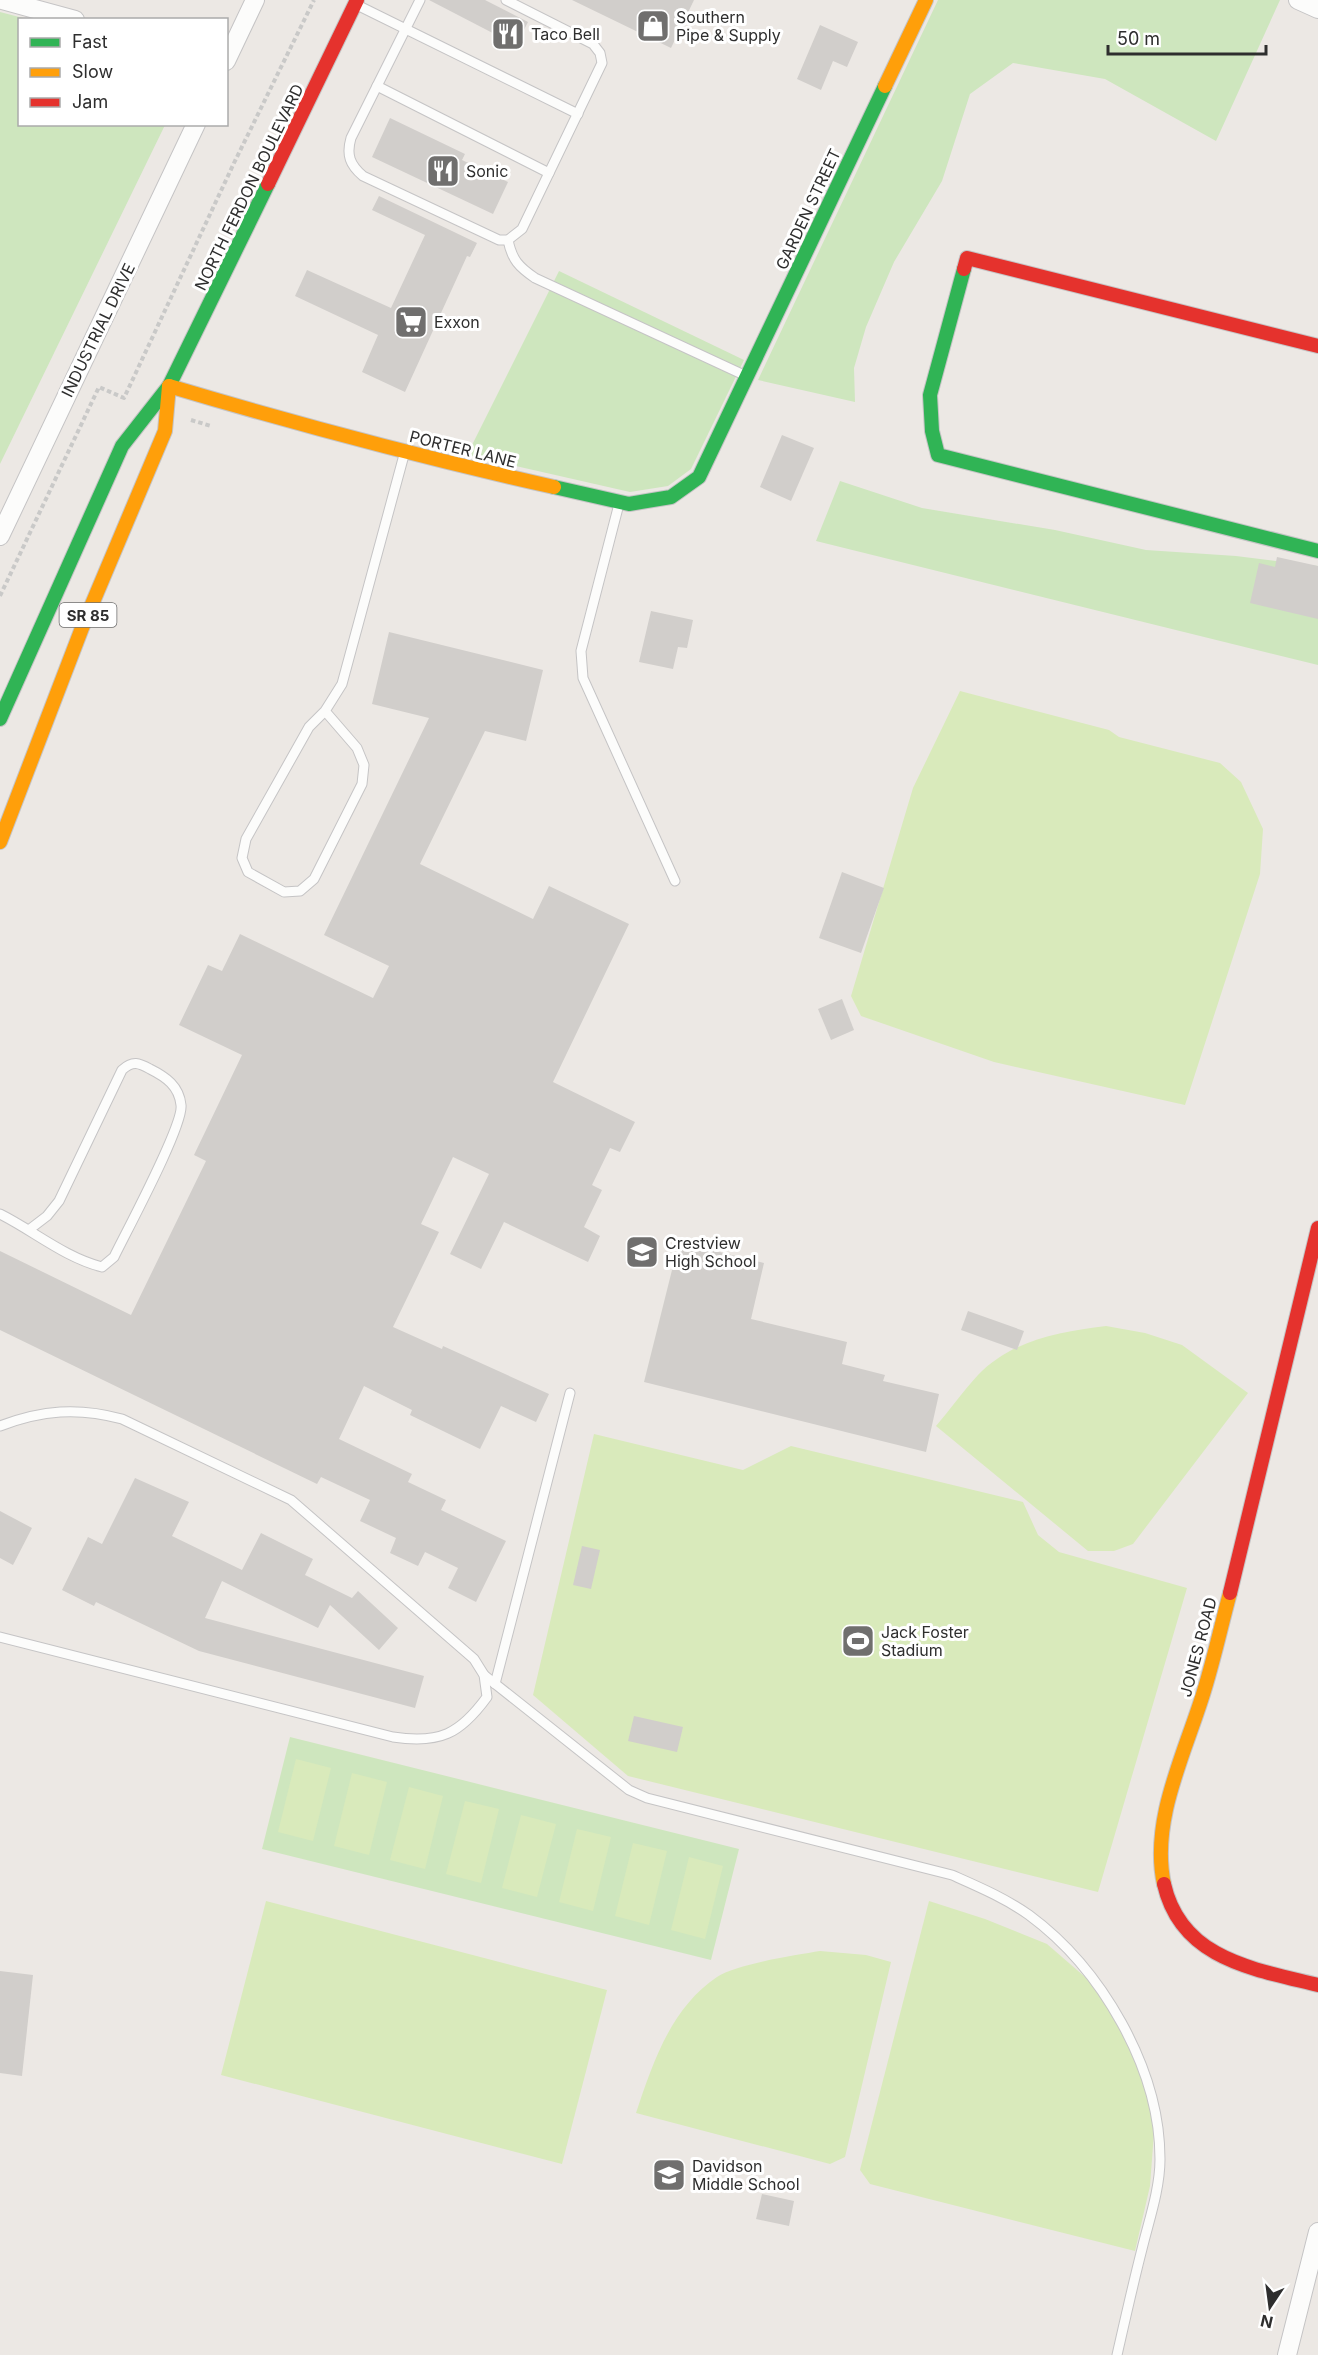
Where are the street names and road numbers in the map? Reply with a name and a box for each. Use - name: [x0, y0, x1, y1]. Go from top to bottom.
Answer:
- street label: NORTH FERDON BOULEVARD: [190, 81, 308, 293]
- street label: GARDEN STREET: [771, 145, 845, 273]
- street label: INDUSTRIAL DRIVE: [57, 260, 139, 400]
- street label: PORTER LANE: [408, 426, 518, 472]
- road number: SR 85: [60, 603, 116, 627]
- street label: JONES ROAD: [1175, 1595, 1221, 1699]

